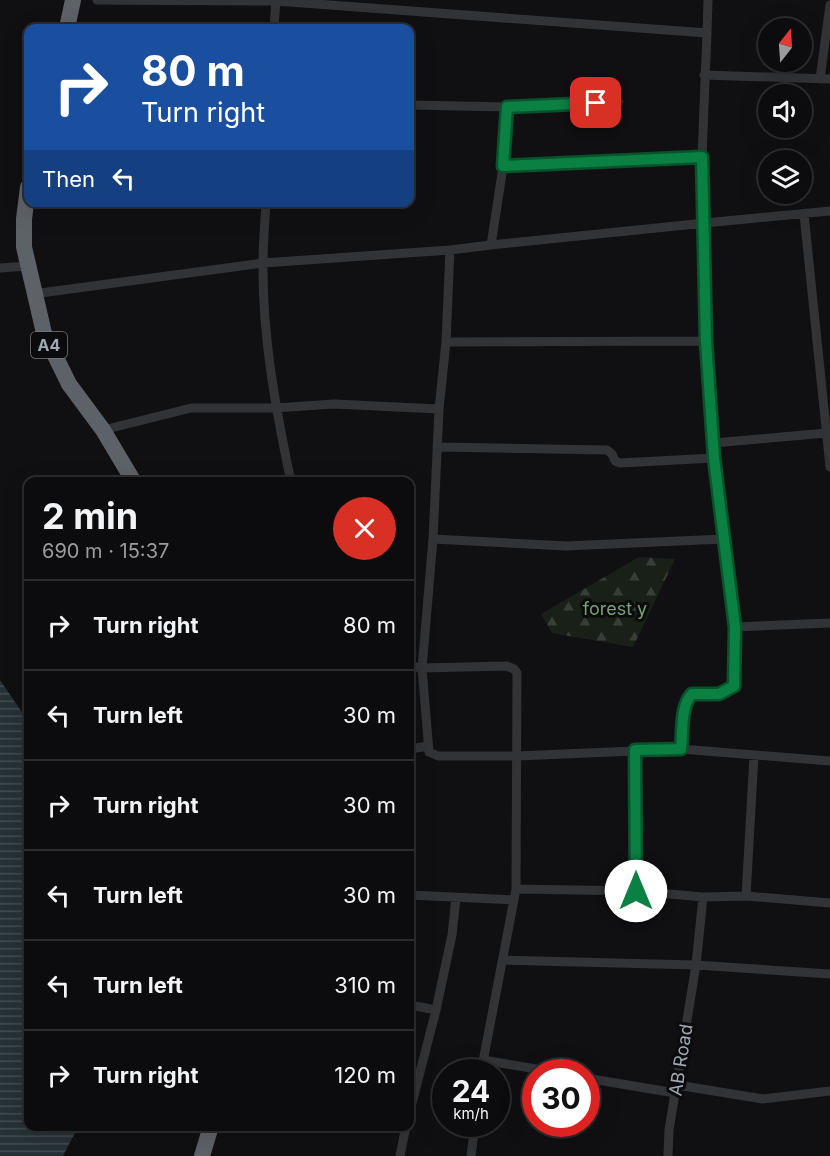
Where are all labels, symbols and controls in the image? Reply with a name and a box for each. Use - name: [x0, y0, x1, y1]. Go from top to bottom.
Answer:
- north arrow: [758, 18, 812, 72]
- map controls: [758, 18, 812, 204]
- text: 80 m: [141, 45, 245, 96]
- icon: right: [42, 48, 120, 126]
- pin: [570, 77, 621, 128]
- button: sound: [758, 84, 812, 138]
- icon: arrive: [579, 86, 612, 119]
- text: Turn right: [141, 96, 265, 129]
- button: layers: [758, 150, 812, 204]
- icon: left: [107, 162, 140, 195]
- text: Then: [42, 166, 95, 192]
- road number: A4: [31, 332, 67, 358]
- text: 2 min: [42, 494, 138, 538]
- button: close: [333, 497, 396, 560]
- text: 690 m · 15:37: [42, 539, 169, 563]
- park label: forest y: [583, 598, 647, 619]
- icon: right: [42, 609, 75, 642]
- text: Turn right: [93, 612, 199, 638]
- text: 80 m: [343, 612, 396, 638]
- icon: left: [42, 699, 75, 732]
- text: Turn left: [93, 702, 183, 728]
- text: 30 m: [343, 702, 396, 728]
- icon: right: [42, 789, 75, 822]
- text: Turn right: [93, 792, 199, 818]
- text: 30 m: [343, 792, 396, 818]
- position arrow: [604, 859, 668, 923]
- icon: left: [42, 879, 75, 912]
- text: Turn left: [93, 882, 183, 908]
- text: 30 m: [343, 882, 396, 908]
- icon: left: [42, 969, 75, 1002]
- text: Turn left: [93, 972, 183, 998]
- text: 310 m: [334, 972, 396, 998]
- street label: AB Road: [664, 1022, 697, 1097]
- icon: right: [42, 1059, 75, 1092]
- speed limit sign: 30: [522, 1059, 600, 1137]
- text: Turn right: [93, 1062, 199, 1088]
- text: 120 m: [334, 1062, 396, 1088]
- text: 24: [452, 1073, 490, 1109]
- text: km/h: [453, 1104, 489, 1123]

